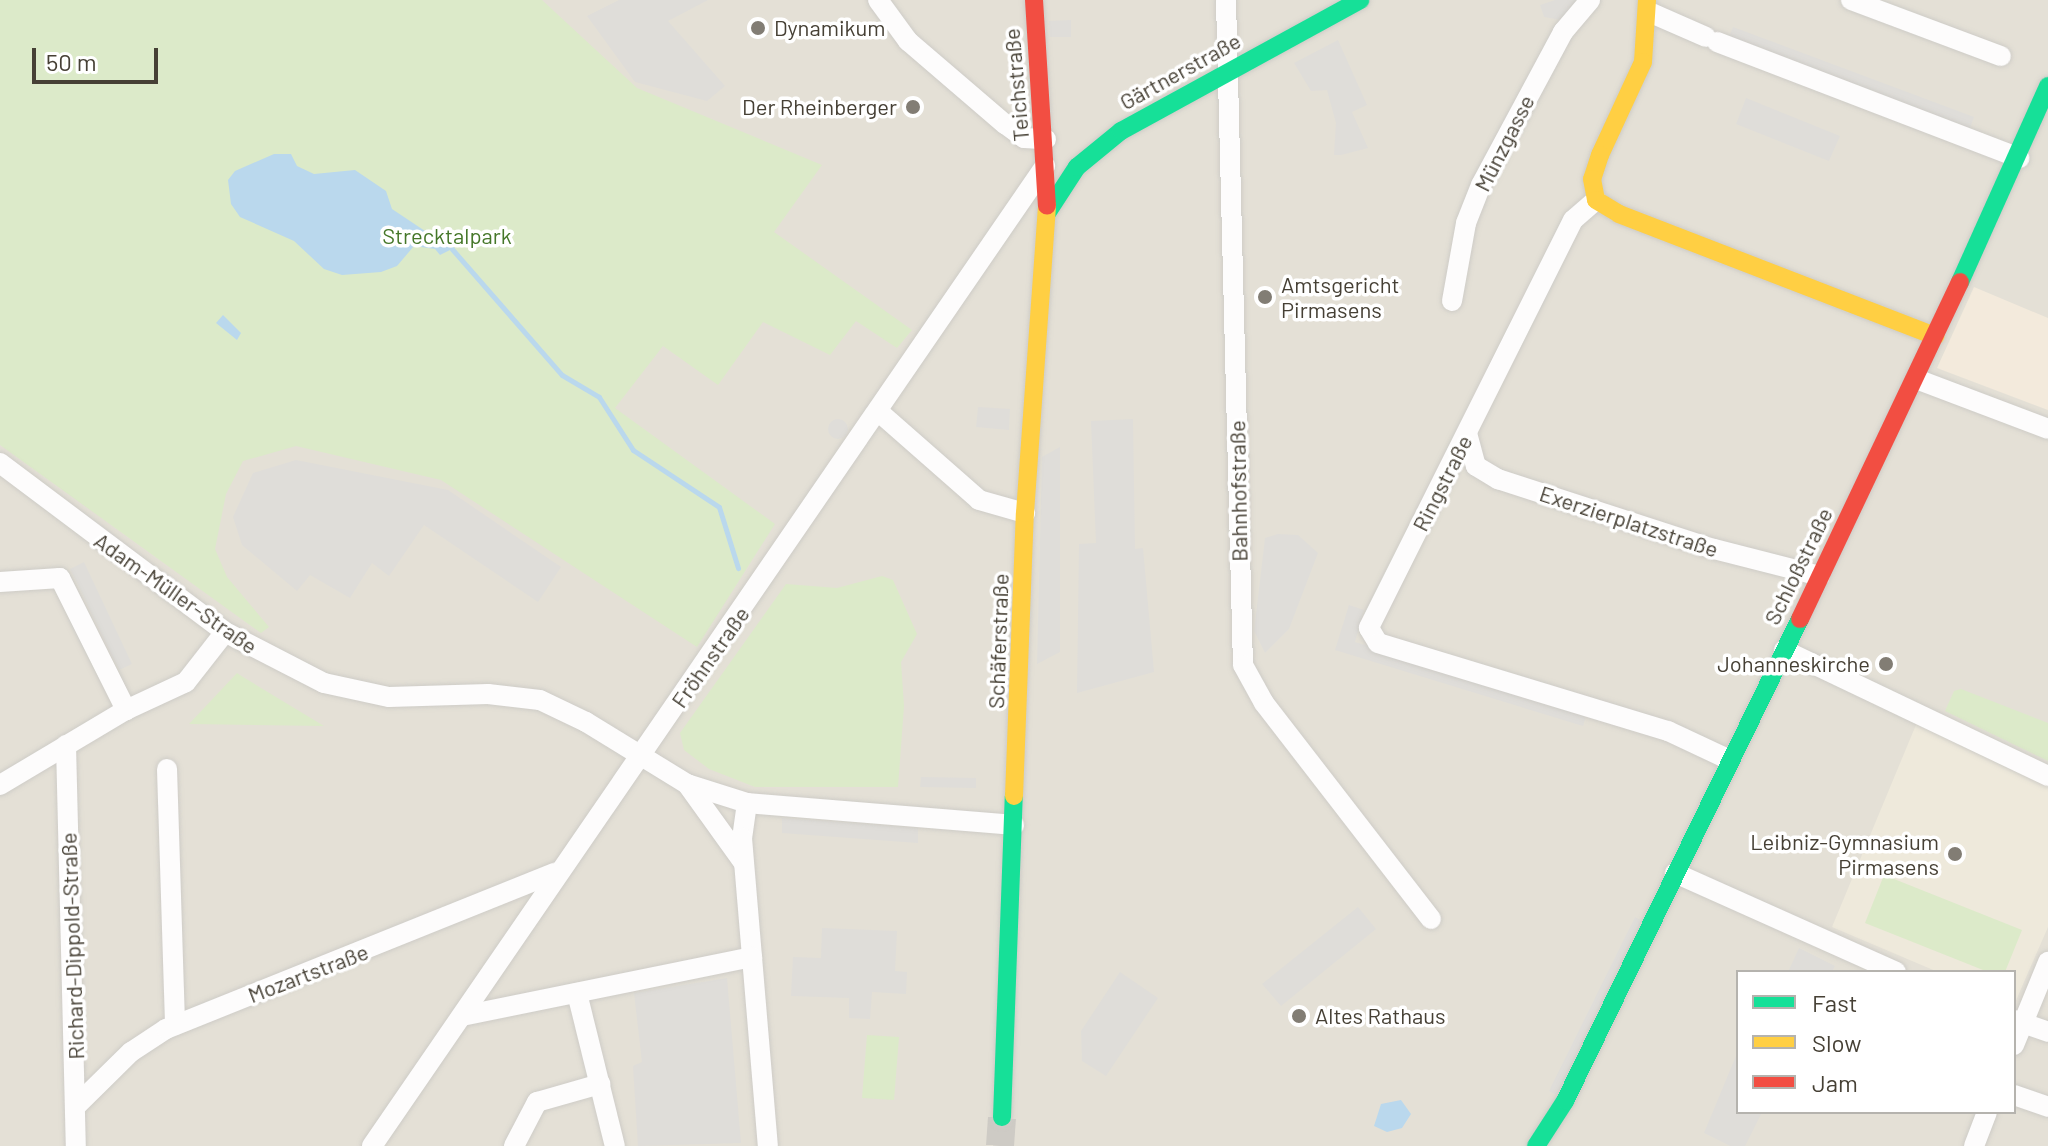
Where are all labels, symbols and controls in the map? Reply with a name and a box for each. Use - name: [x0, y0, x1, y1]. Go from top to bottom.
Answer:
- place label: Dynamikum: [774, 15, 885, 41]
- marker: Dynamikum: [749, 19, 767, 37]
- street label: Teichstraße: [998, 27, 1034, 143]
- street label: Gärtnerstraße: [1115, 27, 1245, 115]
- scale bar: [36, 32, 162, 82]
- text: 50 m: [46, 47, 97, 76]
- street label: Münzgasse: [1468, 90, 1540, 196]
- place label: Der Rheinberger: [742, 94, 897, 120]
- marker: Der Rheinberger: [904, 98, 922, 116]
- park label: Strecktalpark: [382, 223, 512, 249]
- place label: Amtsgericht Pirmasens: [1281, 271, 1400, 322]
- marker: Amtsgericht Pirmasens: [1256, 288, 1274, 306]
- street label: Bahnhofstraße: [1224, 420, 1252, 562]
- street label: Ringstraße: [1407, 431, 1477, 535]
- street label: Exerzierplatzstraße: [1536, 480, 1722, 562]
- street label: Schloßstraße: [1758, 503, 1838, 629]
- street label: Adam-Müller-Straße: [89, 527, 263, 659]
- street label: Schäferstraße: [982, 573, 1014, 709]
- street label: Fröhnstraße: [666, 601, 754, 713]
- place label: Johanneskirche: [1717, 651, 1870, 677]
- marker: Johanneskirche: [1877, 655, 1895, 673]
- place label: Leibniz-Gymnasium Pirmasens: [1750, 828, 1939, 880]
- street label: Richard-Dippold-Straße: [55, 832, 89, 1060]
- marker: Leibniz-Gymnasium Pirmasens: [1946, 845, 1964, 863]
- street label: Mozartstraße: [244, 938, 372, 1008]
- legend: [1736, 970, 2016, 1114]
- text: Fast: [1812, 988, 1857, 1017]
- place label: Altes Rathaus: [1315, 1003, 1446, 1029]
- marker: Altes Rathaus: [1290, 1007, 1308, 1025]
- text: Slow: [1812, 1028, 1861, 1057]
- text: Jam: [1812, 1068, 1858, 1097]

